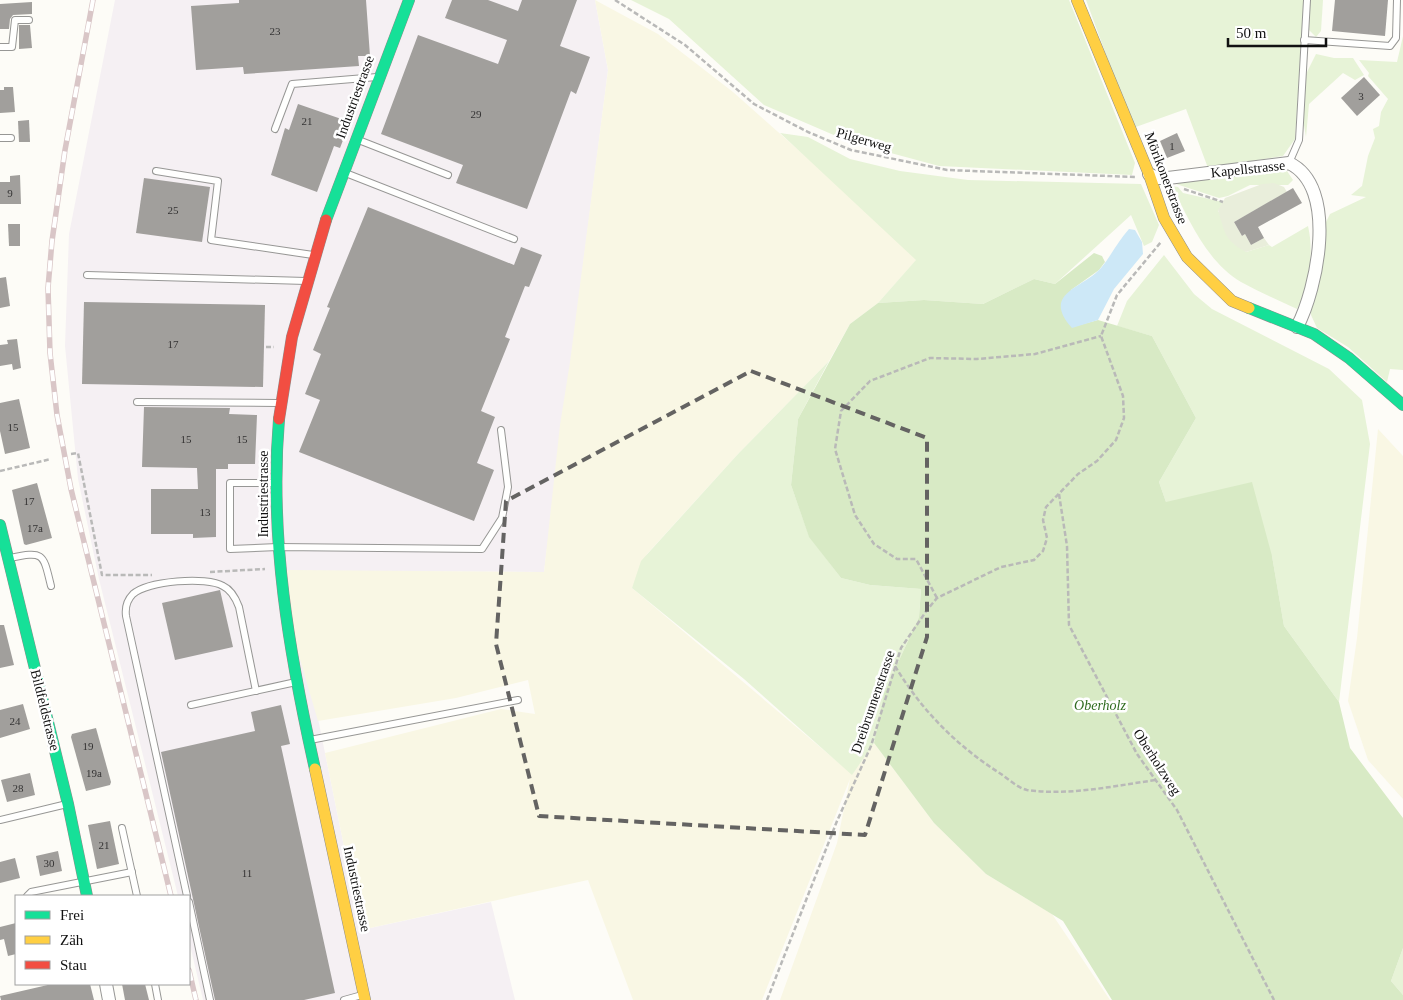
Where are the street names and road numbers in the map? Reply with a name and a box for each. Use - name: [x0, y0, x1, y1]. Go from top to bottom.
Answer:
- street label: Industriestrasse: [333, 54, 377, 140]
- street label: Pilgerweg: [835, 125, 893, 155]
- street label: Mörikonerstrasse: [1142, 130, 1190, 226]
- street label: Kapellstrasse: [1210, 158, 1286, 180]
- street label: Industriestrasse: [256, 450, 271, 538]
- street label: Dreibrunnenstrasse: [848, 648, 898, 756]
- street label: Bildfeldstrasse: [28, 668, 62, 752]
- street label: Oberholzweg: [1130, 726, 1184, 798]
- street label: Industriestrasse: [341, 845, 373, 933]

